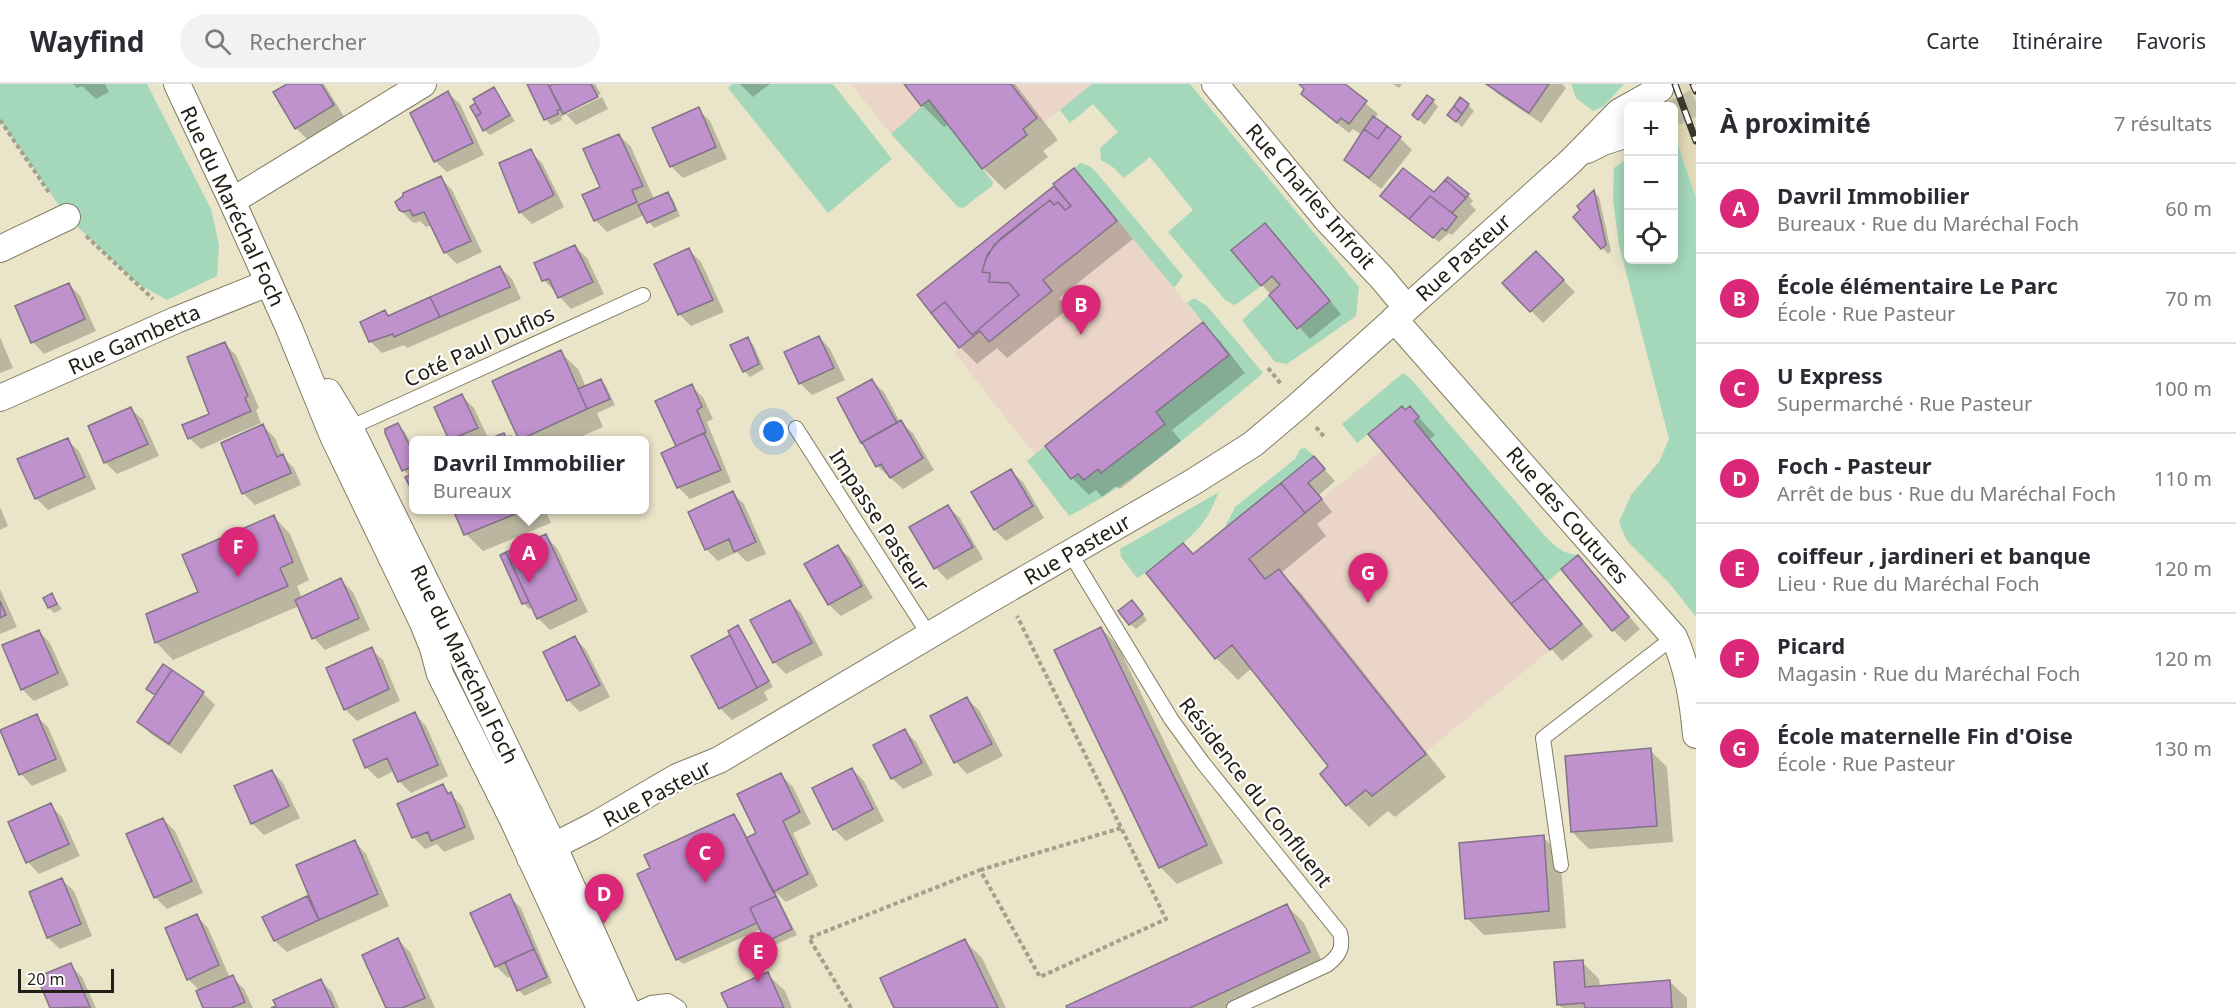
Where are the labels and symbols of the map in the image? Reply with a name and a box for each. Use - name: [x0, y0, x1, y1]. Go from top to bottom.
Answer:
- street label: Rue du Maréchal Foch: [174, 101, 292, 311]
- street label: Rue Charles Infroit: [1240, 117, 1382, 275]
- street label: Rue Pasteur: [1409, 207, 1517, 307]
- pin: B: [1062, 286, 1100, 335]
- street label: Rue Gambetta: [64, 297, 204, 381]
- street label: Coté Paul Duflos: [399, 299, 559, 393]
- your location: [759, 417, 788, 446]
- street label: Rue des Coutures: [1501, 440, 1635, 590]
- street label: Impasse Pasteur: [823, 443, 937, 597]
- street label: Rue Pasteur: [1018, 507, 1136, 591]
- pin: F: [218, 528, 258, 577]
- pin: A: [510, 534, 548, 583]
- pin: G: [1348, 554, 1388, 603]
- street label: Rue du Maréchal Foch: [405, 560, 525, 768]
- street label: Résidence du Confluent: [1173, 691, 1339, 893]
- street label: Rue Pasteur: [598, 753, 716, 833]
- pin: C: [686, 834, 724, 883]
- pin: D: [584, 874, 624, 924]
- pin: E: [738, 932, 777, 982]
- scale bar: [18, 966, 114, 994]

